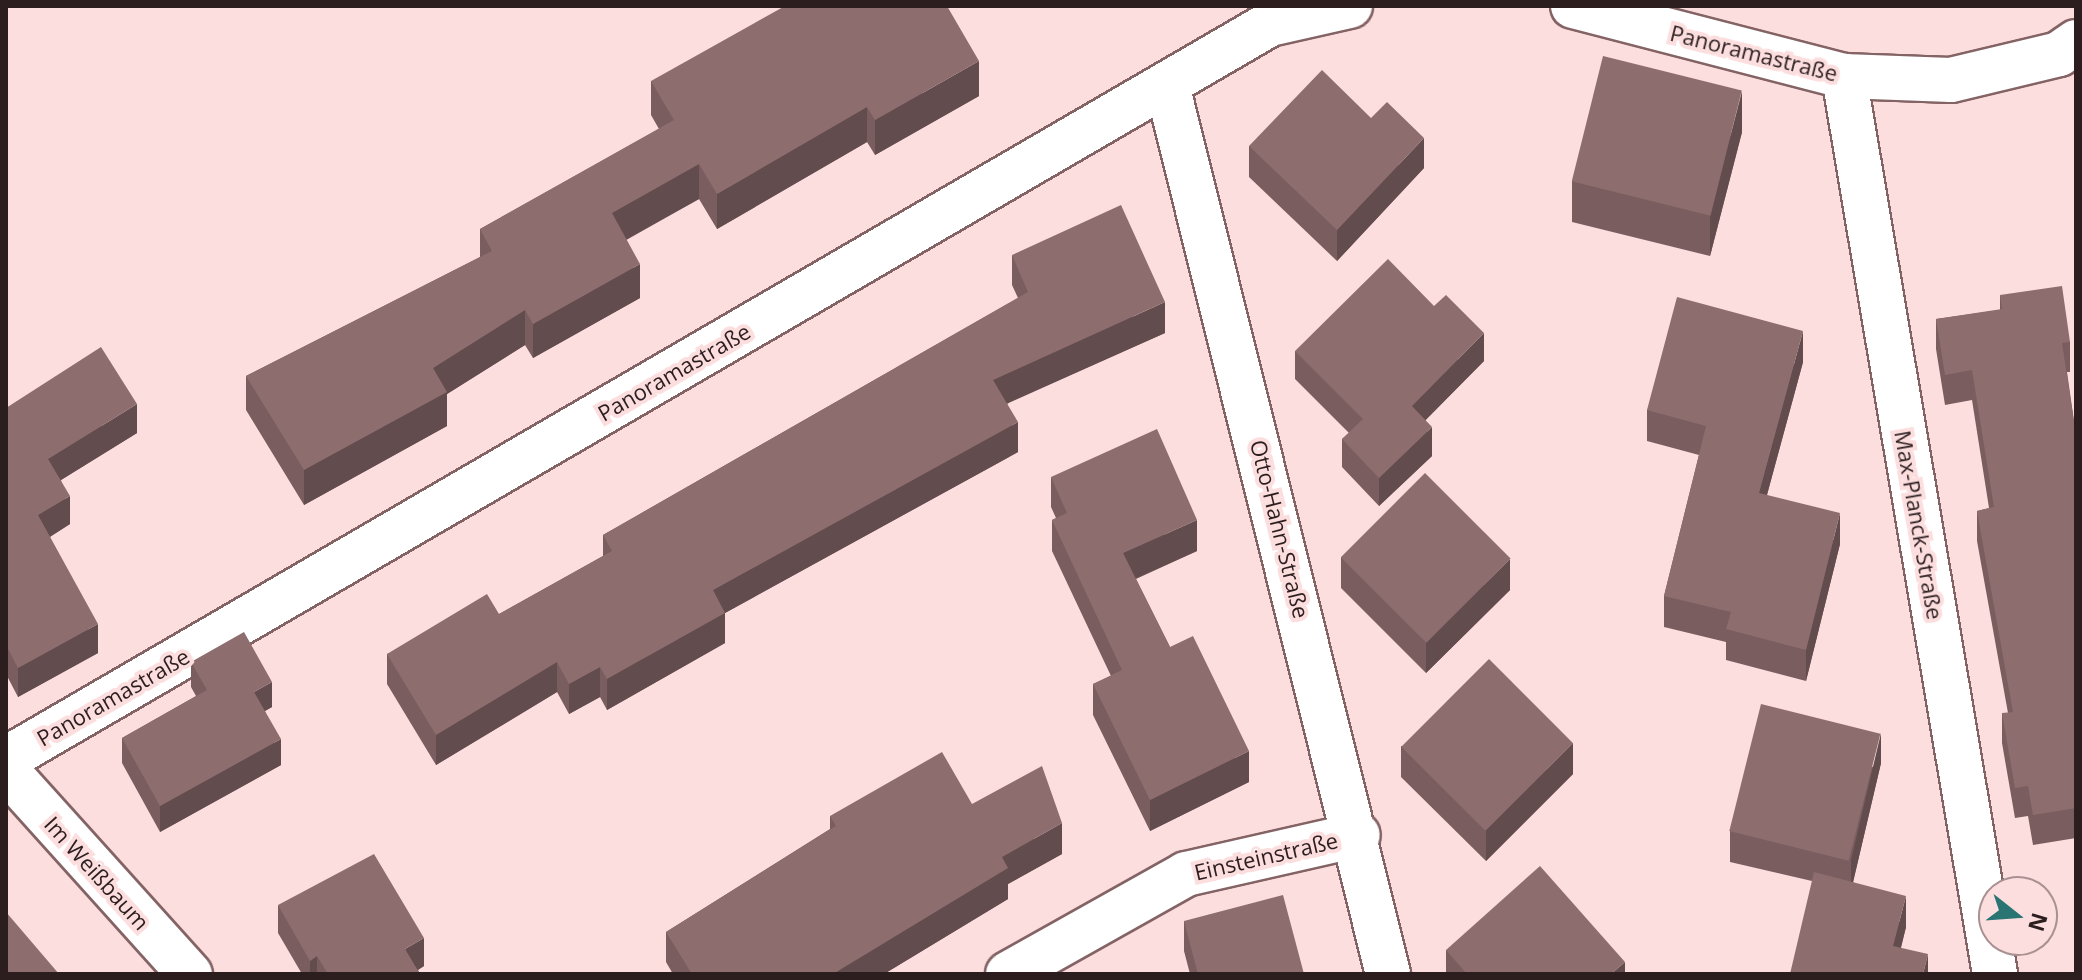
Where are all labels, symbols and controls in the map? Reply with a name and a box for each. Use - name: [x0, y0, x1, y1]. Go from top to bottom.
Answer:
- street label: Panoramastraße: [1668, 19, 1840, 87]
- street label: Panoramastraße: [593, 318, 755, 426]
- street label: Max-Planck-Straße: [1889, 428, 1949, 622]
- street label: Otto-Hahn-Straße: [1245, 437, 1315, 621]
- street label: Panoramastraße: [32, 643, 194, 751]
- street label: Im Weißbaum: [39, 811, 155, 935]
- street label: Einsteinstraße: [1192, 827, 1340, 885]
- north arrow: [1978, 876, 2058, 956]
- text: N: [2022, 909, 2056, 935]

